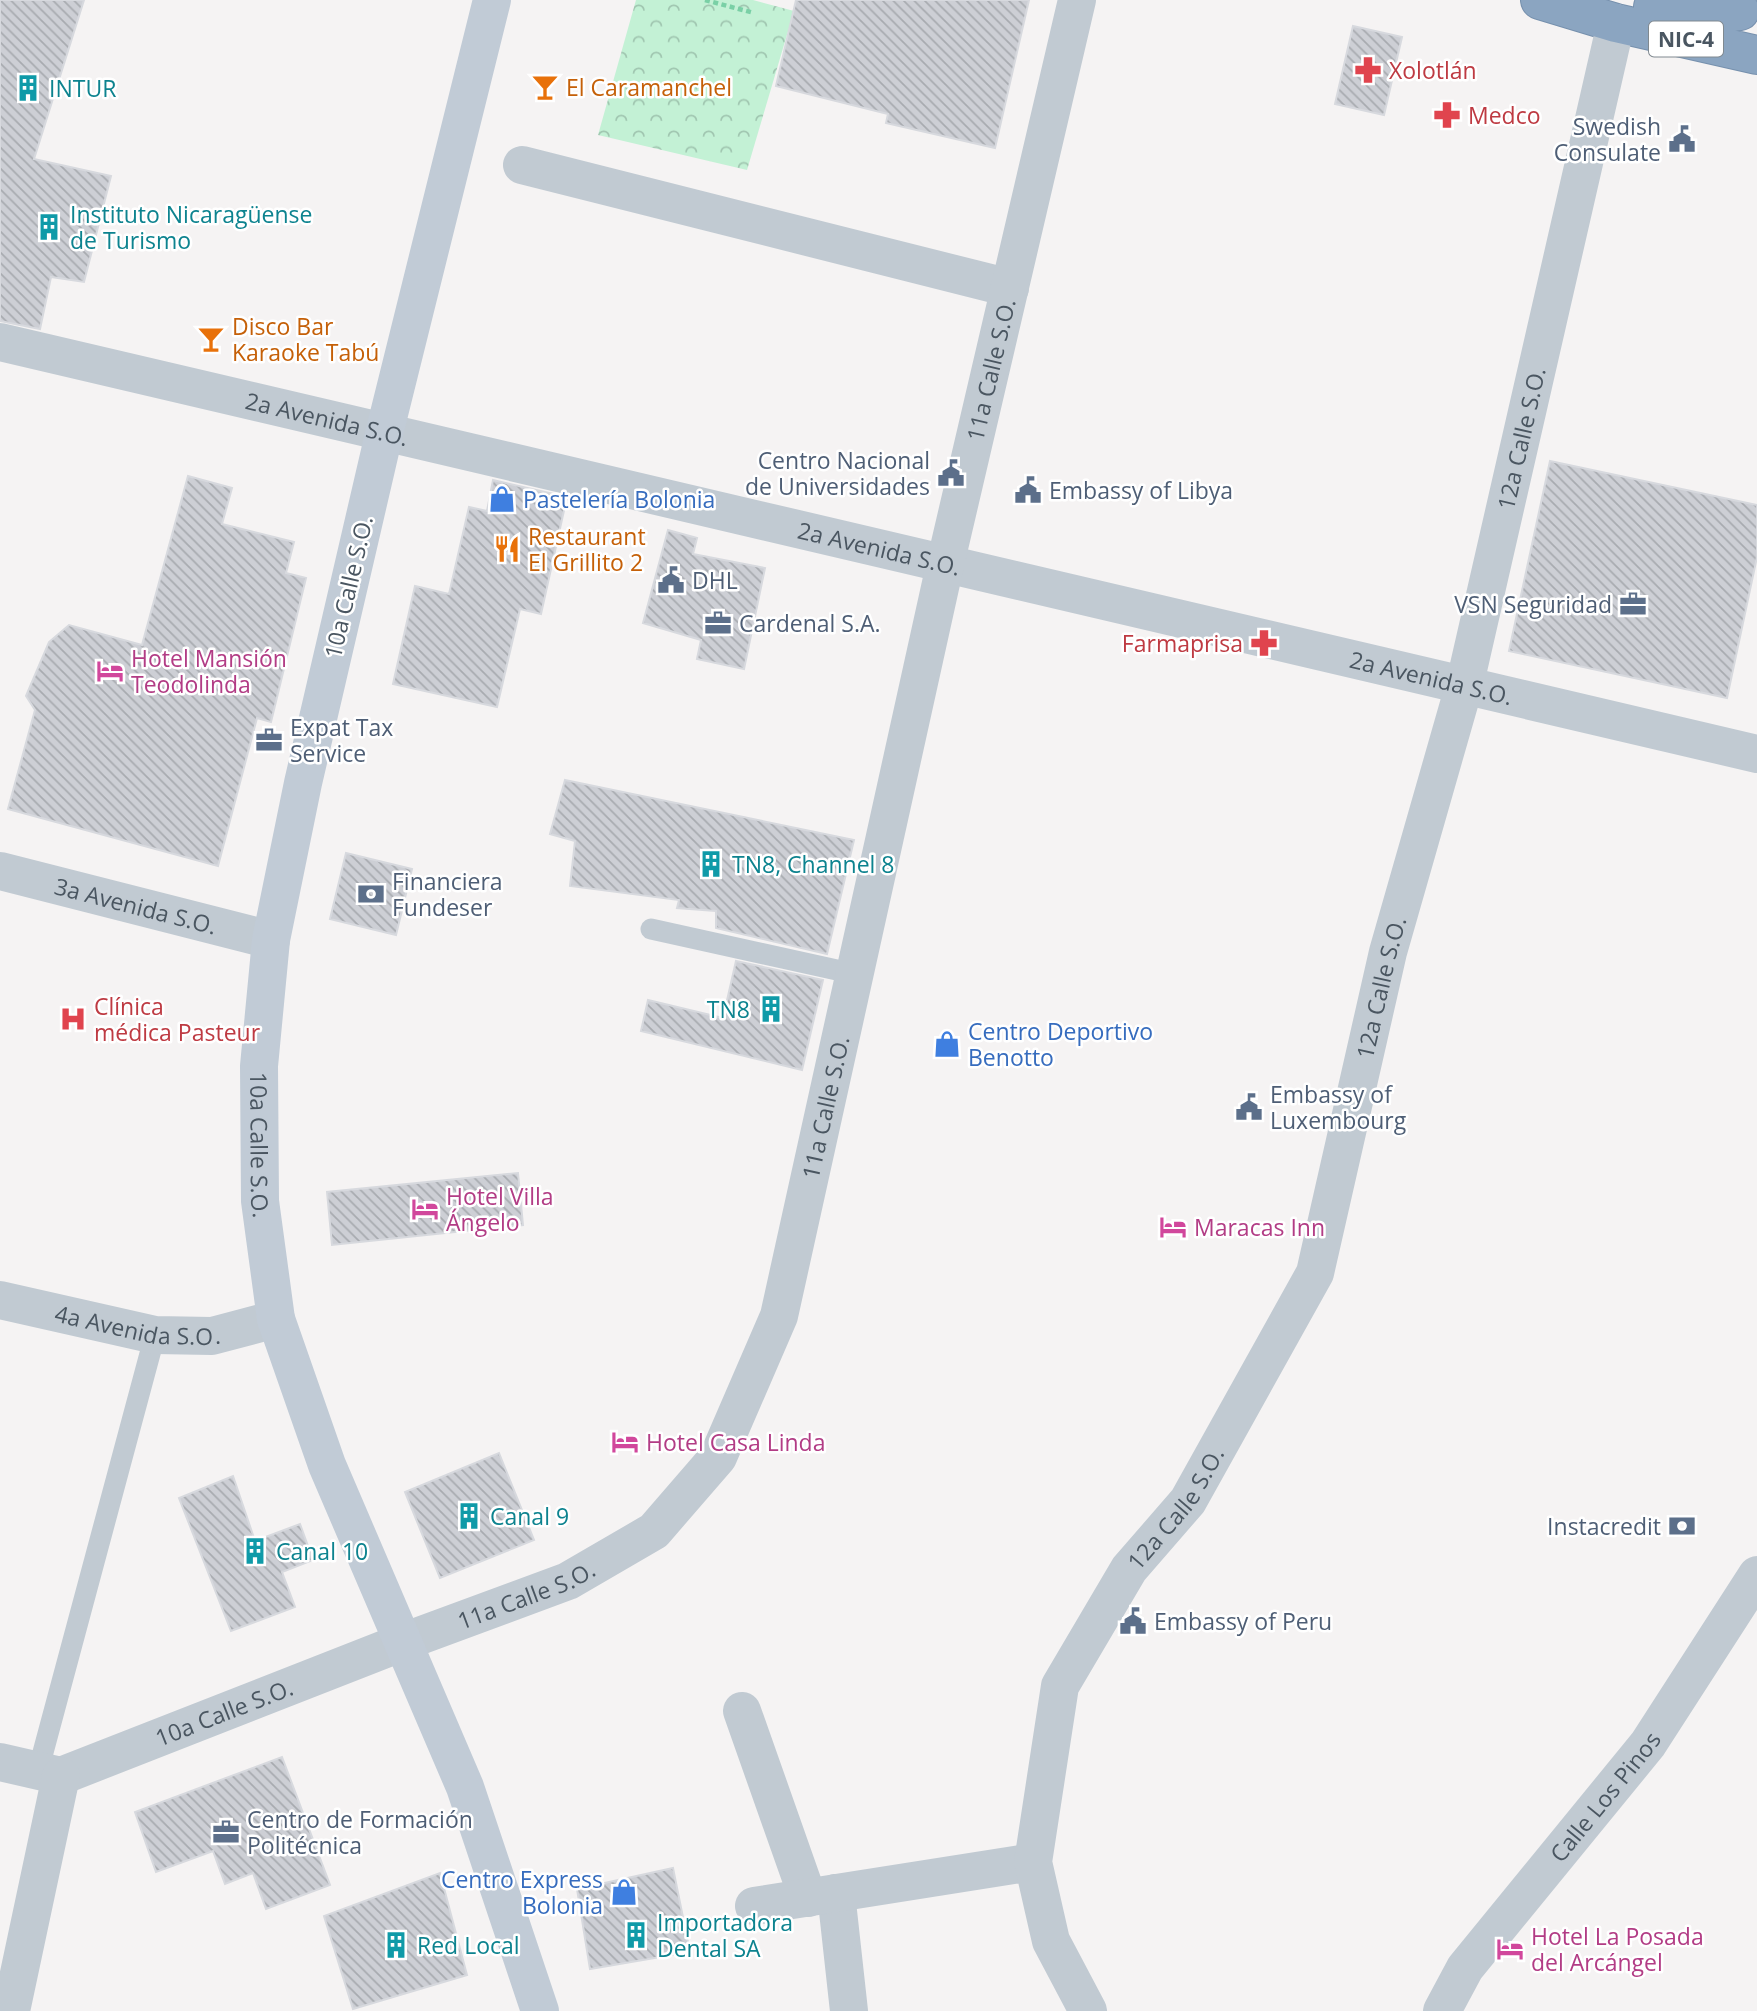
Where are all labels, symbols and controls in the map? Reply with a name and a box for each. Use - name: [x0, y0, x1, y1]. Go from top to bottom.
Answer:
- road number: NIC-4: [1649, 22, 1723, 56]
- place label: Xolotlán: [1389, 54, 1477, 86]
- pharmacy icon: Xolotlán: [1353, 55, 1383, 85]
- place label: El Caramanchel: [566, 71, 732, 103]
- place label: INTUR: [49, 72, 116, 104]
- bar icon: El Caramanchel: [530, 72, 560, 102]
- building icon: INTUR: [13, 73, 43, 103]
- place label: Medco: [1468, 99, 1541, 131]
- pharmacy icon: Medco: [1432, 100, 1462, 130]
- place label: Swedish Consulate: [1554, 110, 1661, 168]
- public building icon: Swedish Consulate: [1667, 124, 1697, 154]
- place label: Instituto Nicaragüense de Turismo: [70, 198, 312, 256]
- building icon: Instituto Nicaragüense de Turismo: [34, 212, 64, 242]
- street label: 11a Calle S.O.: [959, 295, 1023, 444]
- place label: Disco Bar Karaoke Tabú: [232, 310, 379, 368]
- bar icon: Disco Bar Karaoke Tabú: [196, 324, 226, 354]
- street label: 12a Calle S.O.: [1489, 364, 1553, 513]
- street label: 2a Avenida S.O.: [243, 384, 412, 453]
- place label: Centro Nacional de Universidades: [745, 444, 930, 502]
- public building icon: Centro Nacional de Universidades: [936, 458, 966, 488]
- place label: Embassy of Libya: [1049, 474, 1233, 506]
- public building icon: Embassy of Libya: [1013, 475, 1043, 505]
- place label: Pastelería Bolonia: [523, 483, 715, 515]
- shop icon: Pastelería Bolonia: [487, 484, 517, 514]
- street label: 10a Calle S.O.: [316, 513, 380, 661]
- street label: 2a Avenida S.O.: [795, 514, 964, 583]
- place label: Restaurant El Grillito 2: [528, 520, 646, 578]
- restaurant icon: Restaurant El Grillito 2: [492, 534, 522, 564]
- place label: DHL: [692, 564, 738, 596]
- public building icon: DHL: [656, 565, 686, 595]
- place label: VSN Seguridad: [1454, 588, 1612, 620]
- office icon: VSN Seguridad: [1618, 589, 1648, 619]
- place label: Cardenal S.A.: [739, 607, 881, 639]
- office icon: Cardenal S.A.: [703, 608, 733, 638]
- place label: Farmaprisa: [1122, 627, 1243, 659]
- pharmacy icon: Farmaprisa: [1249, 628, 1279, 658]
- place label: Hotel Mansión Teodolinda: [131, 642, 287, 700]
- street label: 2a Avenida S.O.: [1347, 643, 1516, 712]
- hotel icon: Hotel Mansión Teodolinda: [95, 656, 125, 686]
- place label: Expat Tax Service: [290, 711, 393, 769]
- office icon: Expat Tax Service: [254, 725, 284, 755]
- place label: TN8, Channel 8: [732, 848, 895, 880]
- building icon: TN8, Channel 8: [696, 849, 726, 879]
- place label: Financiera Fundeser: [392, 865, 503, 923]
- street label: 3a Avenida S.O.: [51, 870, 220, 942]
- bank icon: Financiera Fundeser: [356, 879, 386, 909]
- street label: 12a Calle S.O.: [1348, 913, 1413, 1062]
- place label: Clínica médica Pasteur: [94, 990, 261, 1048]
- place label: TN8: [707, 993, 750, 1025]
- building icon: TN8: [756, 994, 786, 1024]
- hospital icon: Clínica médica Pasteur: [58, 1004, 88, 1034]
- place label: Centro Deportivo Benotto: [968, 1015, 1153, 1073]
- shop icon: Centro Deportivo Benotto: [932, 1029, 962, 1059]
- street label: 11a Calle S.O.: [794, 1033, 856, 1182]
- street label: 10a Calle S.O.: [243, 1072, 278, 1219]
- place label: Embassy of Luxembourg: [1270, 1078, 1407, 1136]
- public building icon: Embassy of Luxembourg: [1234, 1092, 1264, 1122]
- place label: Hotel Villa Ángelo: [446, 1180, 554, 1238]
- hotel icon: Hotel Villa Ángelo: [410, 1194, 440, 1224]
- place label: Maracas Inn: [1194, 1211, 1325, 1243]
- hotel icon: Maracas Inn: [1158, 1212, 1188, 1242]
- street label: 4a Avenida S.O.: [52, 1297, 223, 1352]
- place label: Hotel Casa Linda: [646, 1426, 825, 1458]
- hotel icon: Hotel Casa Linda: [610, 1427, 640, 1457]
- street label: 12a Calle S.O.: [1120, 1441, 1231, 1576]
- place label: Canal 9: [490, 1500, 569, 1532]
- building icon: Canal 9: [454, 1501, 484, 1531]
- place label: Instacredit: [1547, 1510, 1661, 1542]
- bank icon: Instacredit: [1667, 1511, 1697, 1541]
- place label: Canal 10: [276, 1535, 368, 1567]
- building icon: Canal 10: [240, 1536, 270, 1566]
- street label: 11a Calle S.O.: [453, 1553, 601, 1637]
- place label: Embassy of Peru: [1154, 1605, 1332, 1637]
- public building icon: Embassy of Peru: [1118, 1606, 1148, 1636]
- street label: 10a Calle S.O.: [150, 1671, 298, 1754]
- street label: Calle Los Pinos: [1542, 1726, 1668, 1868]
- place label: Centro de Formación Politécnica: [247, 1803, 473, 1861]
- office icon: Centro de Formación Politécnica: [211, 1817, 241, 1847]
- place label: Centro Express Bolonia: [441, 1863, 603, 1921]
- shop icon: Centro Express Bolonia: [609, 1877, 639, 1907]
- place label: Importadora Dental SA: [657, 1906, 793, 1964]
- building icon: Importadora Dental SA: [621, 1920, 651, 1950]
- place label: Hotel La Posada del Arcángel: [1531, 1920, 1704, 1978]
- place label: Red Local: [417, 1929, 520, 1961]
- building icon: Red Local: [381, 1930, 411, 1960]
- hotel icon: Hotel La Posada del Arcángel: [1495, 1934, 1525, 1964]

